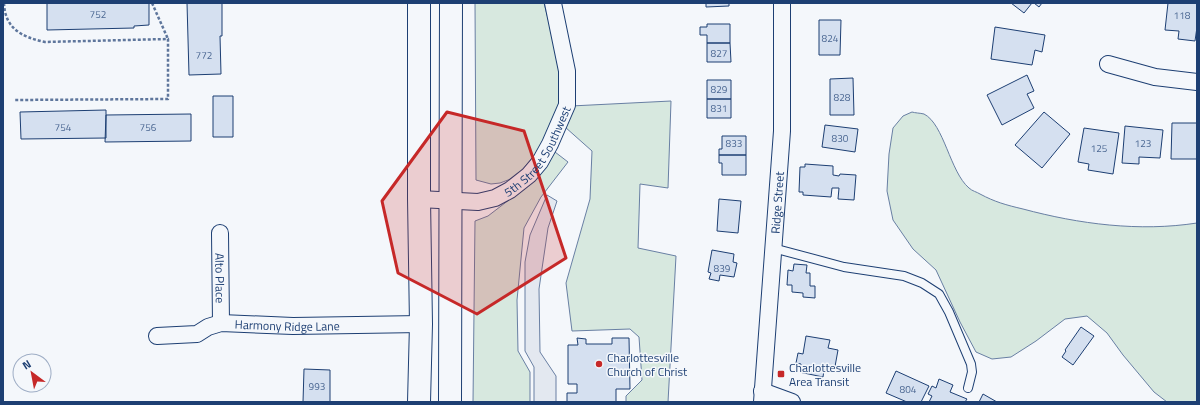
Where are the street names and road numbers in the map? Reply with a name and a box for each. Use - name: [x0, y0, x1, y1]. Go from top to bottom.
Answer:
- street label: 5th Street Southwest: [500, 102, 575, 201]
- street label: Ridge Street: [765, 170, 789, 234]
- street label: Alto Place: [211, 253, 230, 303]
- street label: Harmony Ridge Lane: [234, 314, 340, 336]

